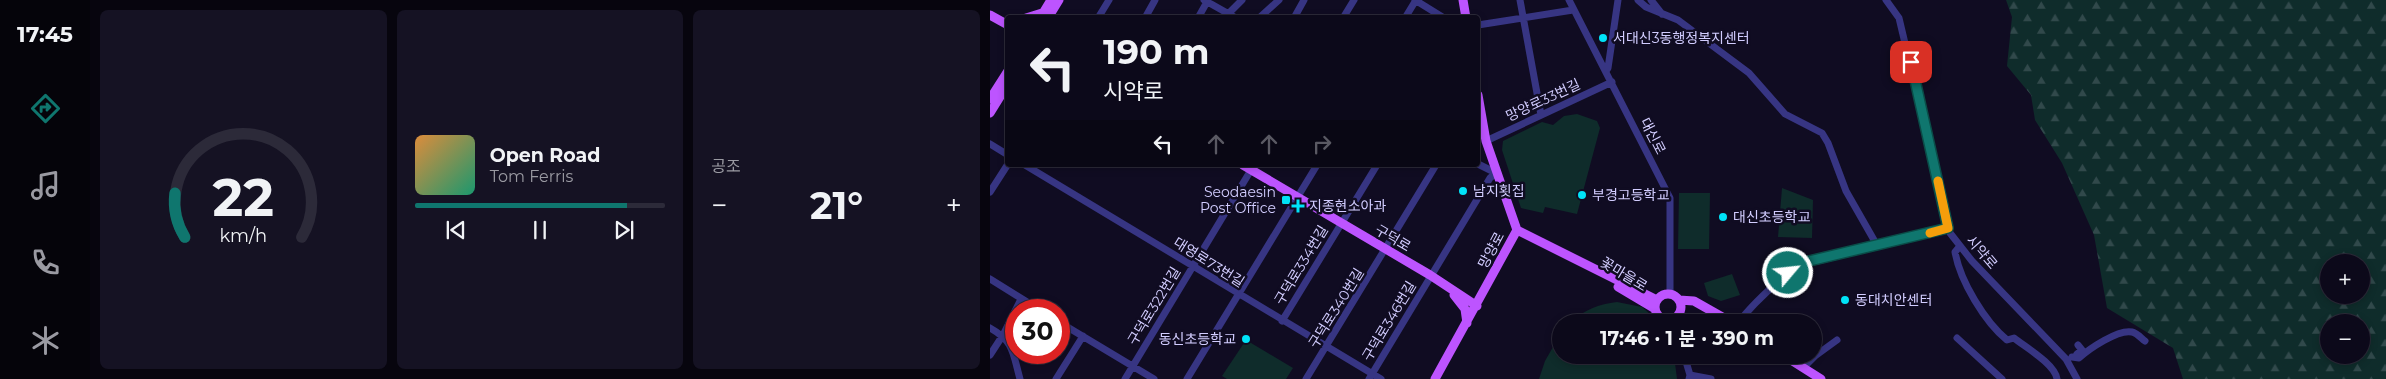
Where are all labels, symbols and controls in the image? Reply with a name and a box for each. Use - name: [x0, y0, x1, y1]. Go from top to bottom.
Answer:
- text: 17:45: [17, 21, 73, 48]
- place label: 서대신3동행정복지센터: [1613, 29, 1750, 47]
- text: 190 m: [1103, 30, 1209, 73]
- marker: 서대신3동행정복지센터: [1597, 32, 1609, 44]
- icon: left: [1020, 35, 1085, 100]
- pin: [1890, 41, 1932, 83]
- icon: arrive: [1897, 48, 1925, 76]
- street label: 망양로33번길: [1503, 75, 1583, 125]
- text: 시약로: [1103, 78, 1164, 105]
- icon: directions: [28, 91, 63, 126]
- street label: 대신로: [1636, 115, 1670, 157]
- icon: left: [1149, 130, 1177, 158]
- icon: ahead: [1202, 130, 1230, 158]
- icon: ahead: [1255, 130, 1283, 158]
- icon: right: [1308, 130, 1336, 158]
- text: Open Road: [490, 144, 600, 167]
- text: 공조: [711, 157, 741, 176]
- text: 22: [213, 166, 274, 229]
- text: Tom Ferris: [490, 167, 573, 186]
- icon: music: [28, 168, 63, 203]
- text: 21°: [810, 182, 863, 229]
- place label: 남지횟집: [1473, 182, 1525, 200]
- place label: Seodaesin Post Office: [1200, 183, 1276, 217]
- marker: 남지횟집: [1457, 185, 1469, 197]
- place label: 부경고등학교: [1592, 186, 1669, 204]
- text: −: [711, 188, 727, 222]
- text: +: [946, 188, 962, 222]
- marker: 부경고등학교: [1576, 189, 1588, 201]
- marker: Seodaesin Post Office: [1280, 194, 1292, 206]
- place label: 지종현소아과: [1309, 197, 1386, 215]
- marker: 지종현소아과: [1291, 199, 1305, 213]
- place label: 대신초등학교: [1733, 208, 1810, 226]
- marker: 대신초등학교: [1717, 211, 1729, 223]
- icon: previous: [442, 216, 470, 244]
- icon: pause: [526, 216, 554, 244]
- icon: next: [610, 216, 638, 244]
- street label: 구덕로: [1372, 221, 1414, 256]
- street label: 구덕로334번길: [1270, 222, 1332, 308]
- text: km/h: [220, 225, 267, 246]
- street label: 망양로: [1474, 229, 1508, 271]
- street label: 시약로: [1963, 232, 2002, 273]
- street label: 대영로73번길: [1170, 233, 1248, 291]
- icon: phone: [28, 245, 63, 280]
- position arrow: [1761, 246, 1813, 298]
- street label: 꽃마을로: [1597, 253, 1651, 295]
- map controls: [2320, 254, 2370, 364]
- button: +: [2320, 254, 2370, 304]
- street label: 구덕로322번길: [1124, 264, 1184, 348]
- street label: 구덕로340번길: [1304, 265, 1368, 351]
- street label: 구덕로346번길: [1358, 278, 1420, 364]
- place label: 동대치안센터: [1855, 291, 1932, 309]
- marker: 동대치안센터: [1839, 294, 1851, 306]
- speed limit sign: 30: [1005, 299, 1070, 364]
- button: −: [2320, 314, 2370, 364]
- icon: climate: [28, 323, 63, 358]
- text: 17:46 · 1 분 · 390 m: [1600, 327, 1774, 350]
- place label: 동신초등학교: [1159, 330, 1236, 348]
- marker: 동신초등학교: [1240, 333, 1252, 345]

